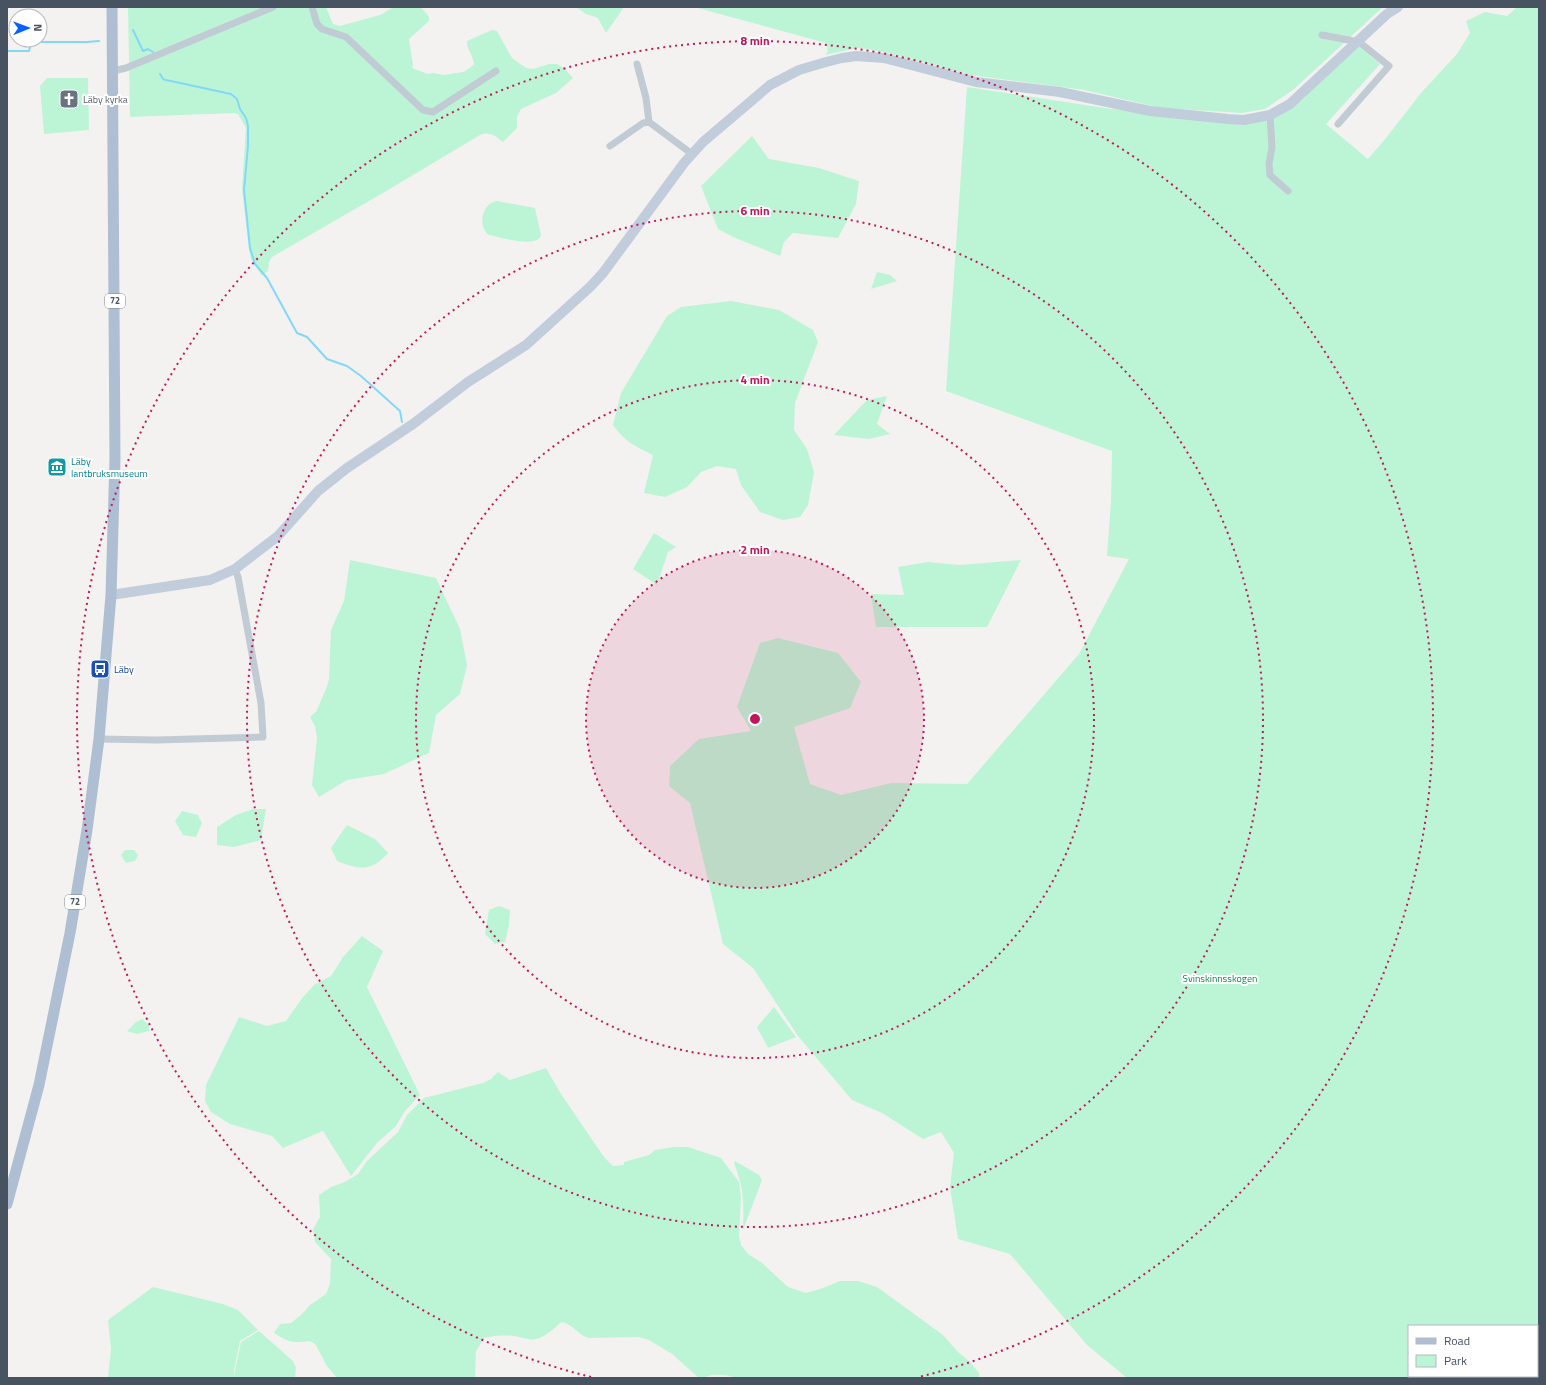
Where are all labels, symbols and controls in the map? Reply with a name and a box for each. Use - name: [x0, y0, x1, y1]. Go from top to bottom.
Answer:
- north arrow: [8, 8, 48, 48]
- text: N: [30, 24, 46, 32]
- text: 8 min: [740, 31, 770, 50]
- church icon: Läby kyrka: [58, 88, 80, 110]
- place label: Läby kyrka: [83, 92, 128, 107]
- text: 6 min: [740, 201, 770, 220]
- road number: 72: [105, 294, 125, 308]
- text: 4 min: [740, 370, 770, 389]
- place label: Läby lantbruksmuseum: [71, 454, 148, 481]
- museum icon: Läby lantbruksmuseum: [46, 456, 68, 478]
- text: 2 min: [740, 540, 770, 559]
- bus stop icon: Läby: [89, 658, 111, 680]
- place label: Läby: [114, 662, 134, 677]
- centre of rings: [748, 712, 762, 726]
- road number: 72: [65, 895, 85, 909]
- park label: Svinskinnsskogen: [1183, 971, 1257, 986]
- legend: [1408, 1325, 1538, 1377]
- text: Road: [1444, 1331, 1470, 1350]
- text: Park: [1444, 1351, 1467, 1370]

